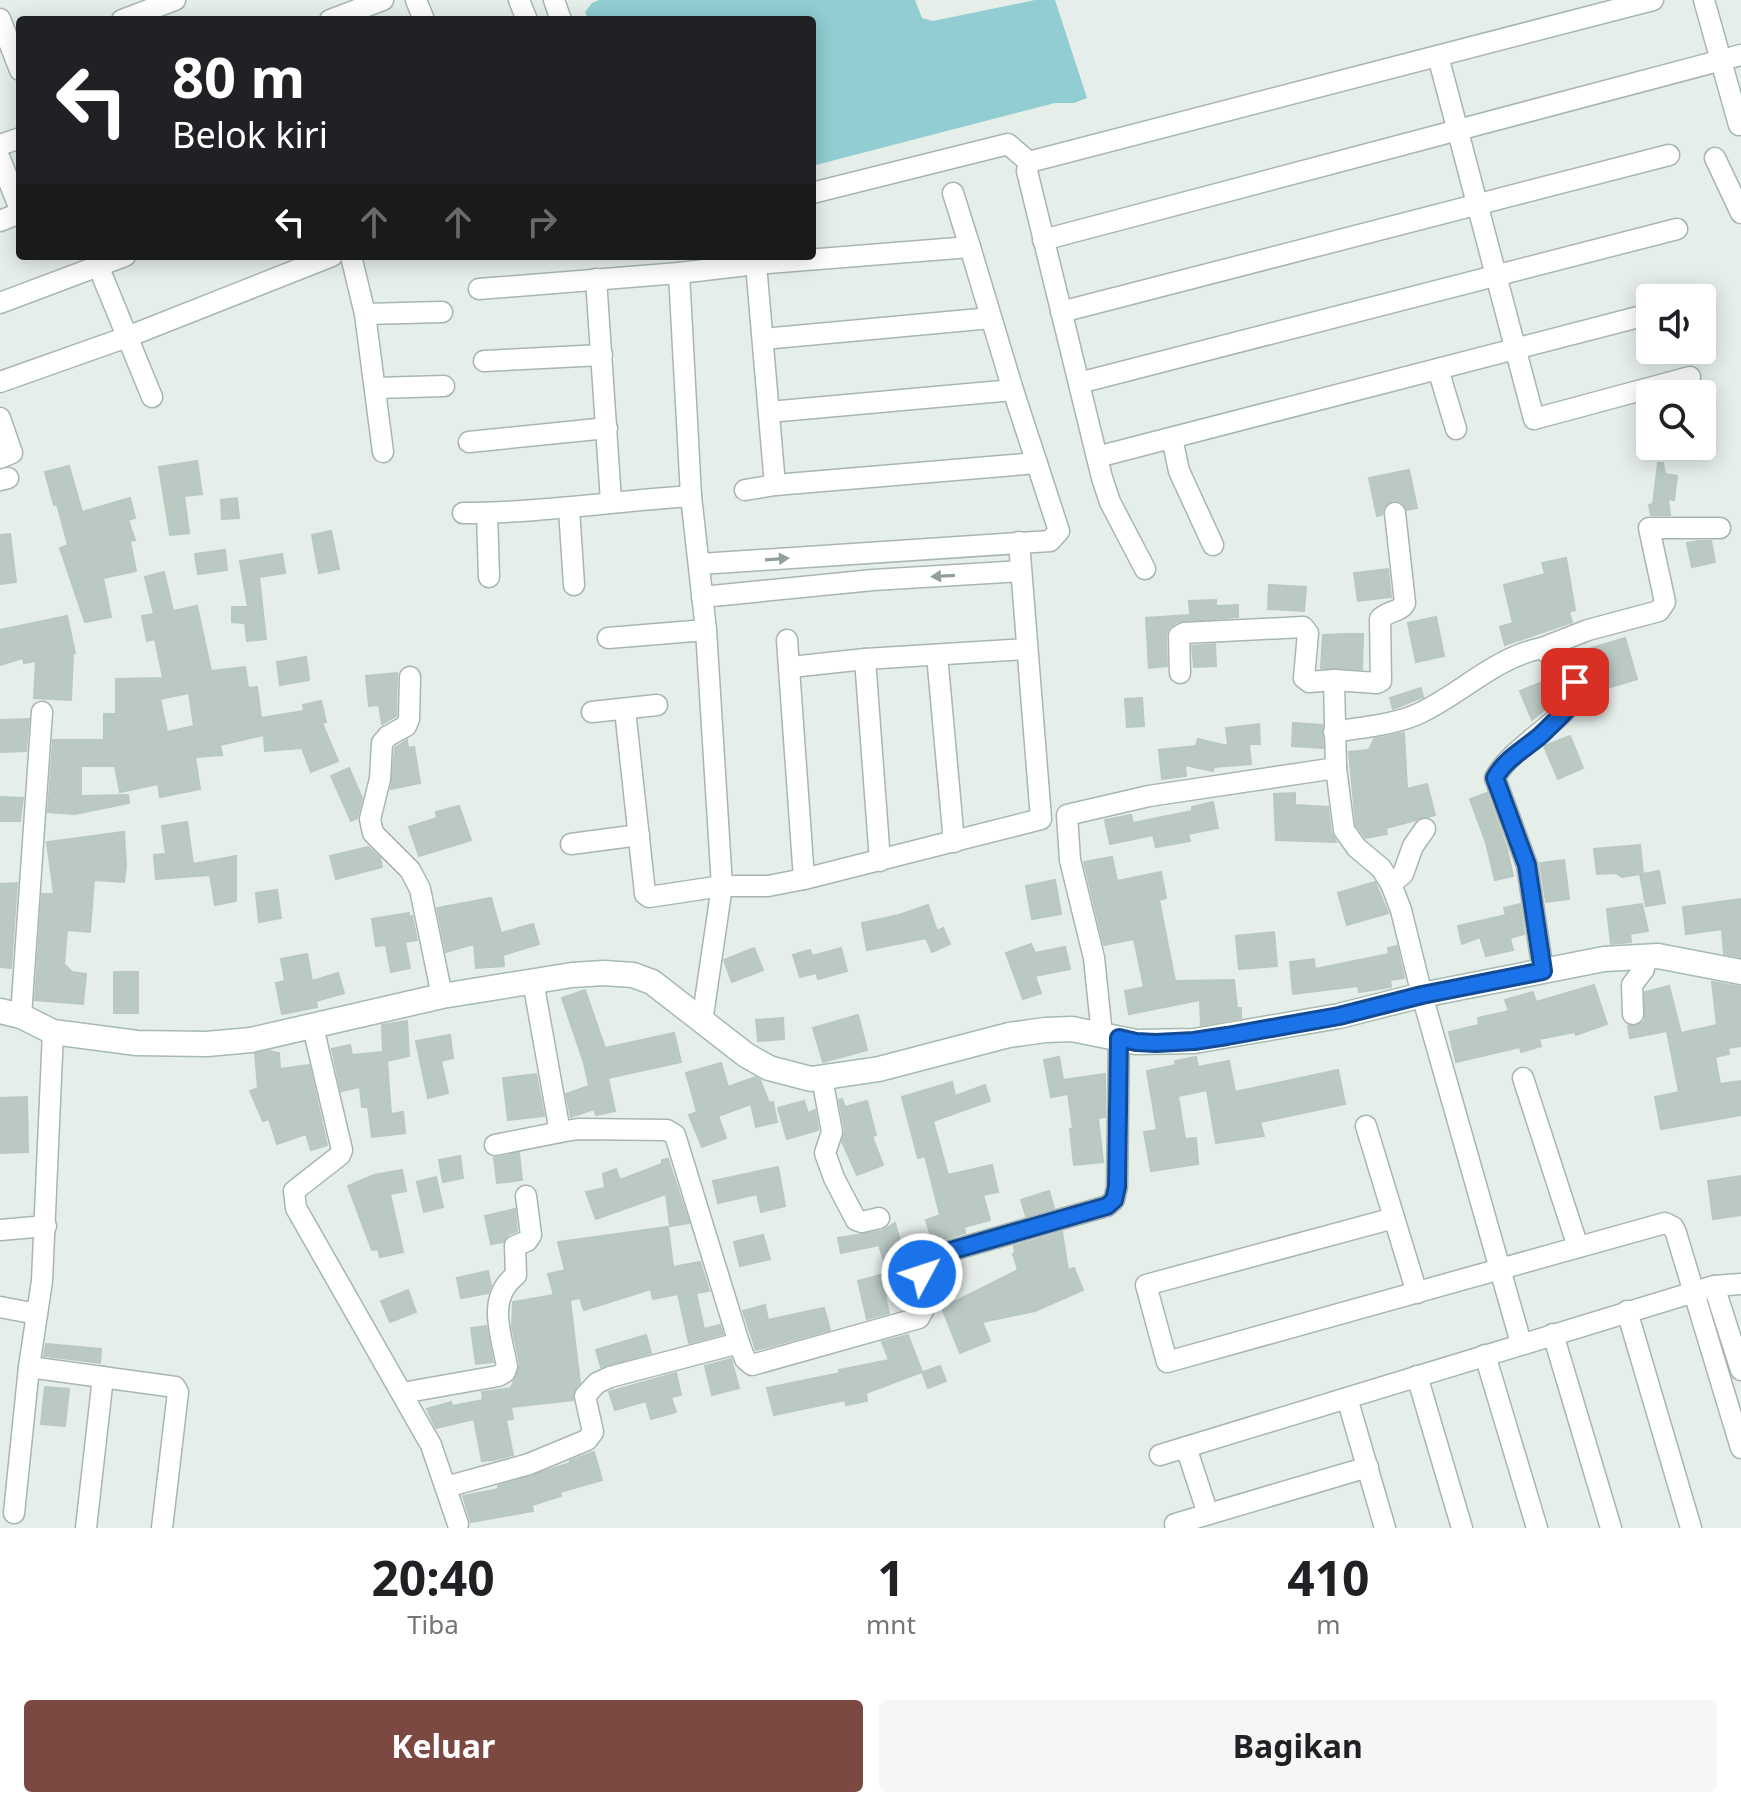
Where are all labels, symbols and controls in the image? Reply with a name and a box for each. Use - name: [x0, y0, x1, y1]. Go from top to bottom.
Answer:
- text: 80 m: [172, 38, 305, 114]
- icon: left: [40, 48, 144, 152]
- text: Belok kiri: [172, 110, 328, 159]
- icon: left: [268, 200, 312, 244]
- icon: ahead: [352, 200, 396, 244]
- icon: ahead: [436, 200, 480, 244]
- icon: right: [520, 200, 564, 244]
- map controls: [1636, 284, 1716, 460]
- button: sound: [1636, 284, 1716, 364]
- button: search: [1636, 380, 1716, 460]
- one-way arrow: [765, 552, 790, 565]
- one-way arrow: [930, 570, 955, 583]
- pin: [1541, 648, 1609, 716]
- icon: arrive: [1553, 660, 1597, 704]
- position arrow: [880, 1232, 964, 1316]
- text: 20:40: [371, 1545, 495, 1610]
- text: 1: [877, 1545, 905, 1610]
- text: 410: [1287, 1545, 1370, 1610]
- text: Tiba: [407, 1606, 459, 1642]
- text: mnt: [866, 1606, 916, 1642]
- text: m: [1316, 1606, 1341, 1642]
- button: Keluar: [24, 1700, 863, 1792]
- button: Bagikan: [879, 1700, 1717, 1792]

